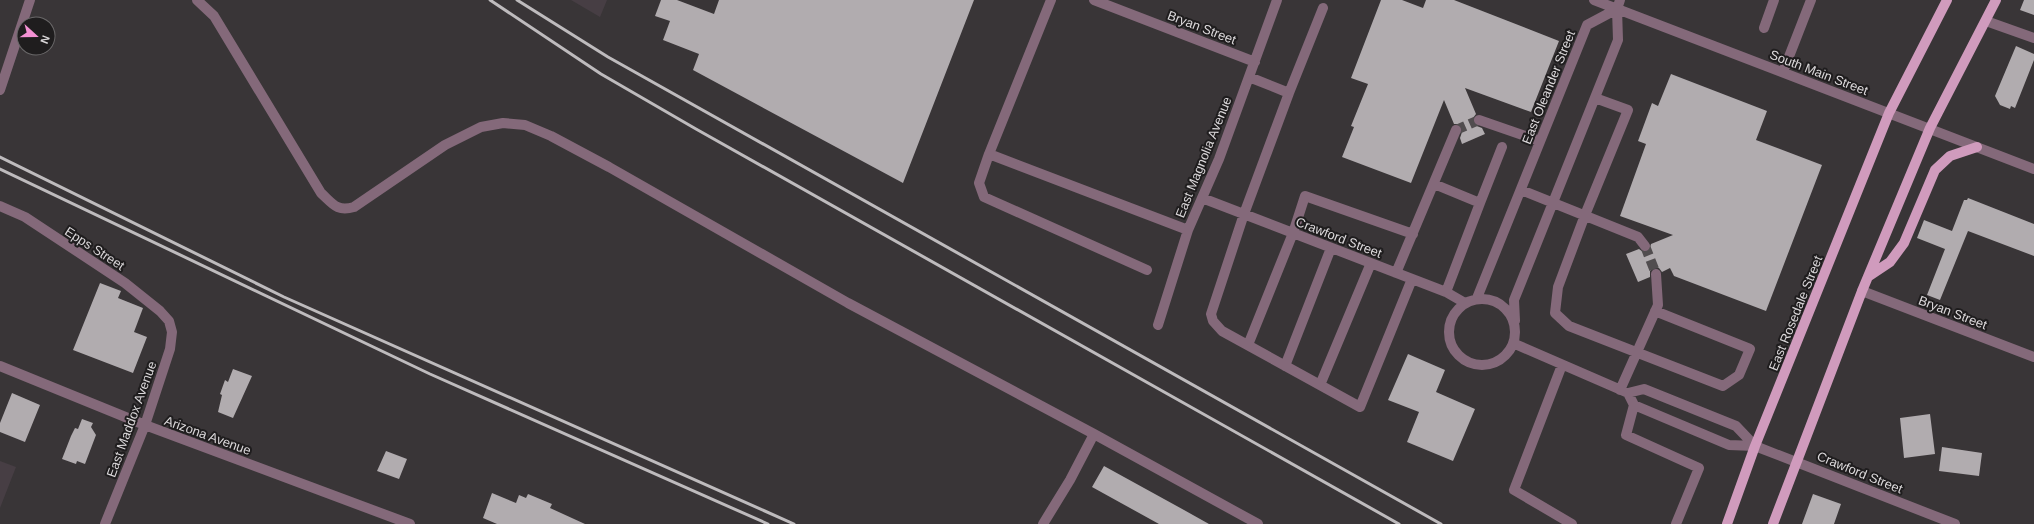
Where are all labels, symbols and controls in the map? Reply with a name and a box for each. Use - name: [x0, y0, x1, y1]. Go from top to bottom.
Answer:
- street label: Bryan Street: [1165, 8, 1239, 48]
- north arrow: [16, 16, 56, 56]
- street label: East Oleander Street: [1519, 28, 1578, 146]
- text: N: [38, 34, 52, 45]
- street label: South Main Street: [1768, 47, 1870, 98]
- street label: East Magnolia Avenue: [1172, 95, 1235, 220]
- street label: Crawford Street: [1294, 214, 1384, 261]
- street label: Epps Street: [62, 224, 128, 273]
- street label: East Rosedale Street: [1765, 253, 1826, 373]
- street label: Bryan Street: [1916, 293, 1990, 333]
- street label: East Maddox Avenue: [103, 359, 159, 479]
- street label: Arizona Avenue: [163, 413, 253, 458]
- street label: Crawford Street: [1815, 448, 1905, 497]

